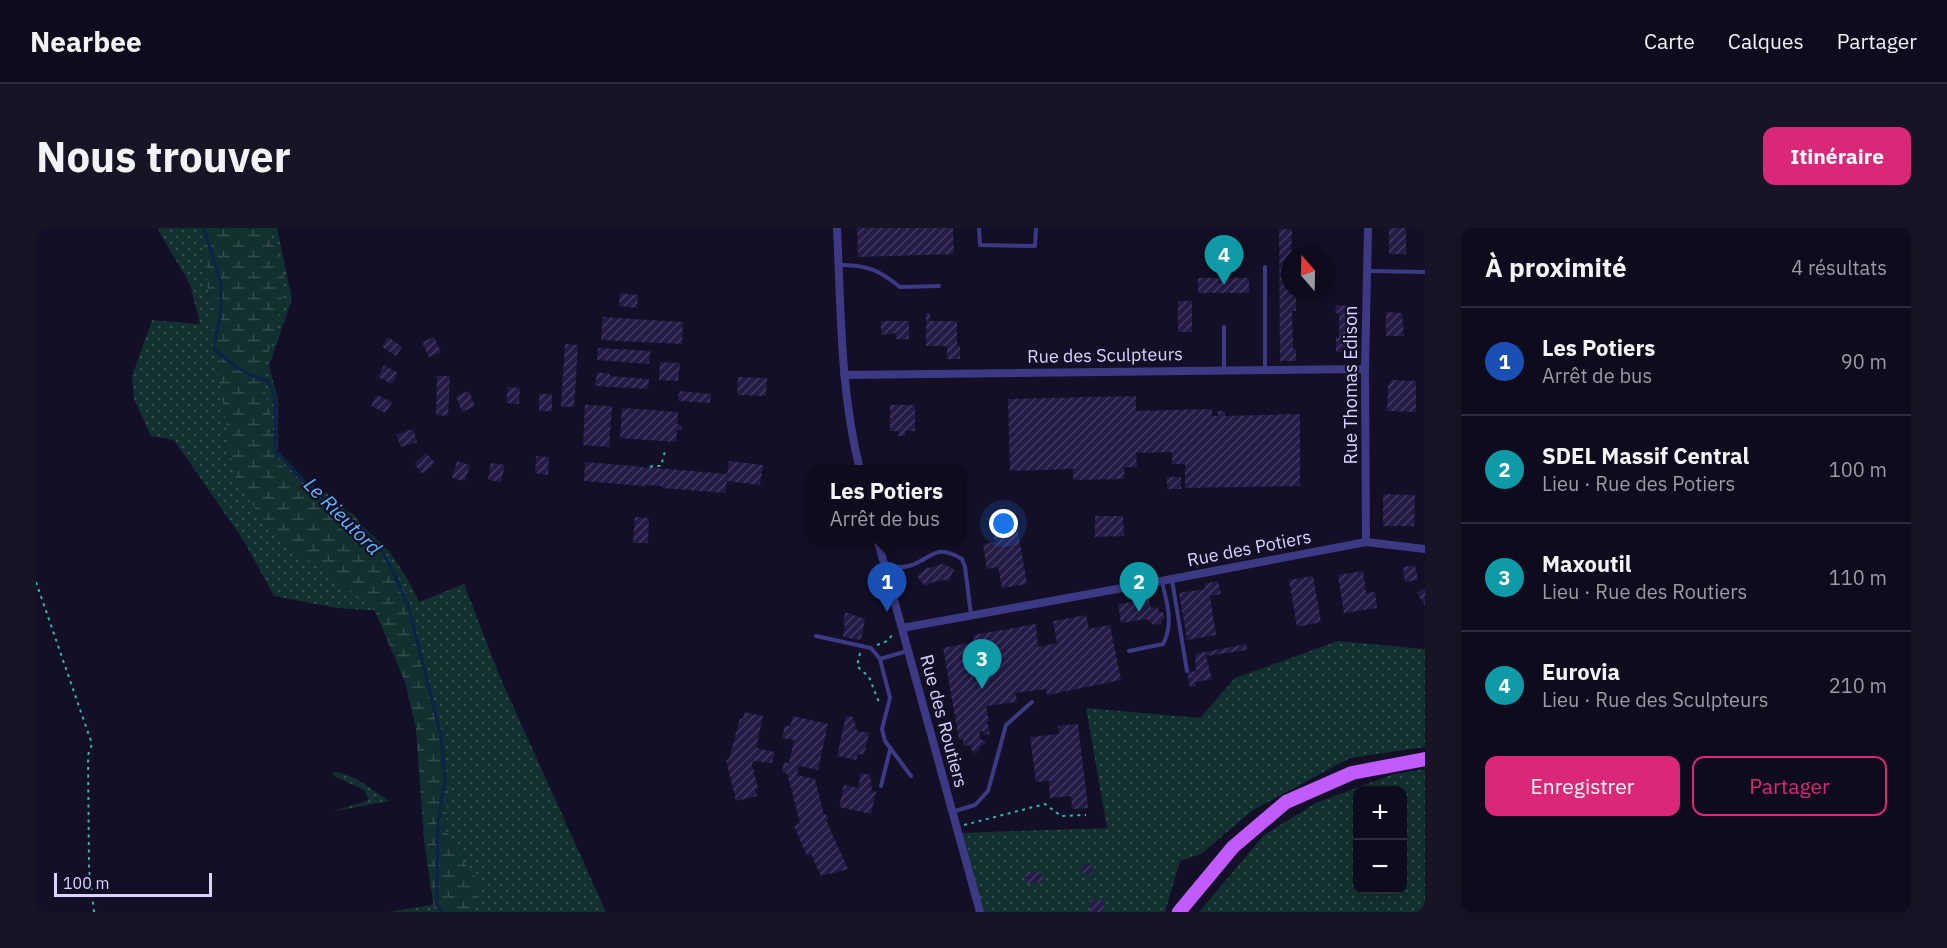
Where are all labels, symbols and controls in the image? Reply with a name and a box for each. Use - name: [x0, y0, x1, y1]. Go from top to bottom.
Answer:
- text: Nearbee: [30, 23, 142, 60]
- text: Carte: [1644, 27, 1695, 55]
- text: Calques: [1728, 27, 1804, 55]
- text: Partager: [1837, 27, 1917, 55]
- button: Itinéraire: [1763, 127, 1911, 185]
- text: Nous trouver: [36, 129, 291, 184]
- pin: 4: [1204, 236, 1244, 285]
- north arrow: [1281, 246, 1335, 300]
- text: À proximité: [1485, 250, 1627, 284]
- text: 4 résultats: [1791, 254, 1887, 281]
- street label: Rue Thomas Edison: [1339, 305, 1362, 465]
- text: Les Potiers: [1542, 333, 1655, 362]
- street label: Rue des Sculpteurs: [1027, 342, 1183, 368]
- text: 1: [1499, 348, 1511, 375]
- text: 90 m: [1841, 348, 1887, 375]
- text: Arrêt de bus: [1542, 362, 1652, 389]
- text: SDEL Massif Central: [1542, 441, 1749, 470]
- text: 2: [1499, 456, 1511, 483]
- text: 100 m: [1829, 456, 1887, 483]
- popup: [807, 465, 966, 543]
- text: Lieu · Rue des Potiers: [1542, 470, 1735, 497]
- water label: Le Rieutord: [298, 471, 388, 561]
- text: Les Potiers: [830, 476, 943, 505]
- text: Arrêt de bus: [830, 505, 940, 532]
- your location: [989, 509, 1018, 538]
- street label: Rue des Potiers: [1185, 525, 1313, 571]
- text: Maxoutil: [1542, 549, 1631, 578]
- pin: 1: [868, 562, 906, 612]
- pin: 2: [1120, 562, 1158, 612]
- text: 3: [1499, 564, 1511, 591]
- text: 110 m: [1829, 564, 1887, 591]
- text: Lieu · Rue des Routiers: [1542, 578, 1747, 605]
- pin: 3: [962, 640, 1002, 689]
- street label: Rue des Routiers: [915, 652, 973, 790]
- text: Eurovia: [1542, 657, 1620, 686]
- text: 4: [1499, 672, 1511, 699]
- text: 210 m: [1829, 672, 1887, 699]
- text: Lieu · Rue des Sculpteurs: [1542, 686, 1769, 713]
- button: Enregistrer: [1485, 756, 1680, 816]
- button: Partager: [1692, 756, 1887, 816]
- map controls: [1353, 786, 1407, 894]
- button: +: [1353, 786, 1407, 840]
- button: −: [1353, 840, 1407, 894]
- scale bar: [54, 870, 212, 898]
- text: 100 m: [63, 873, 110, 893]

